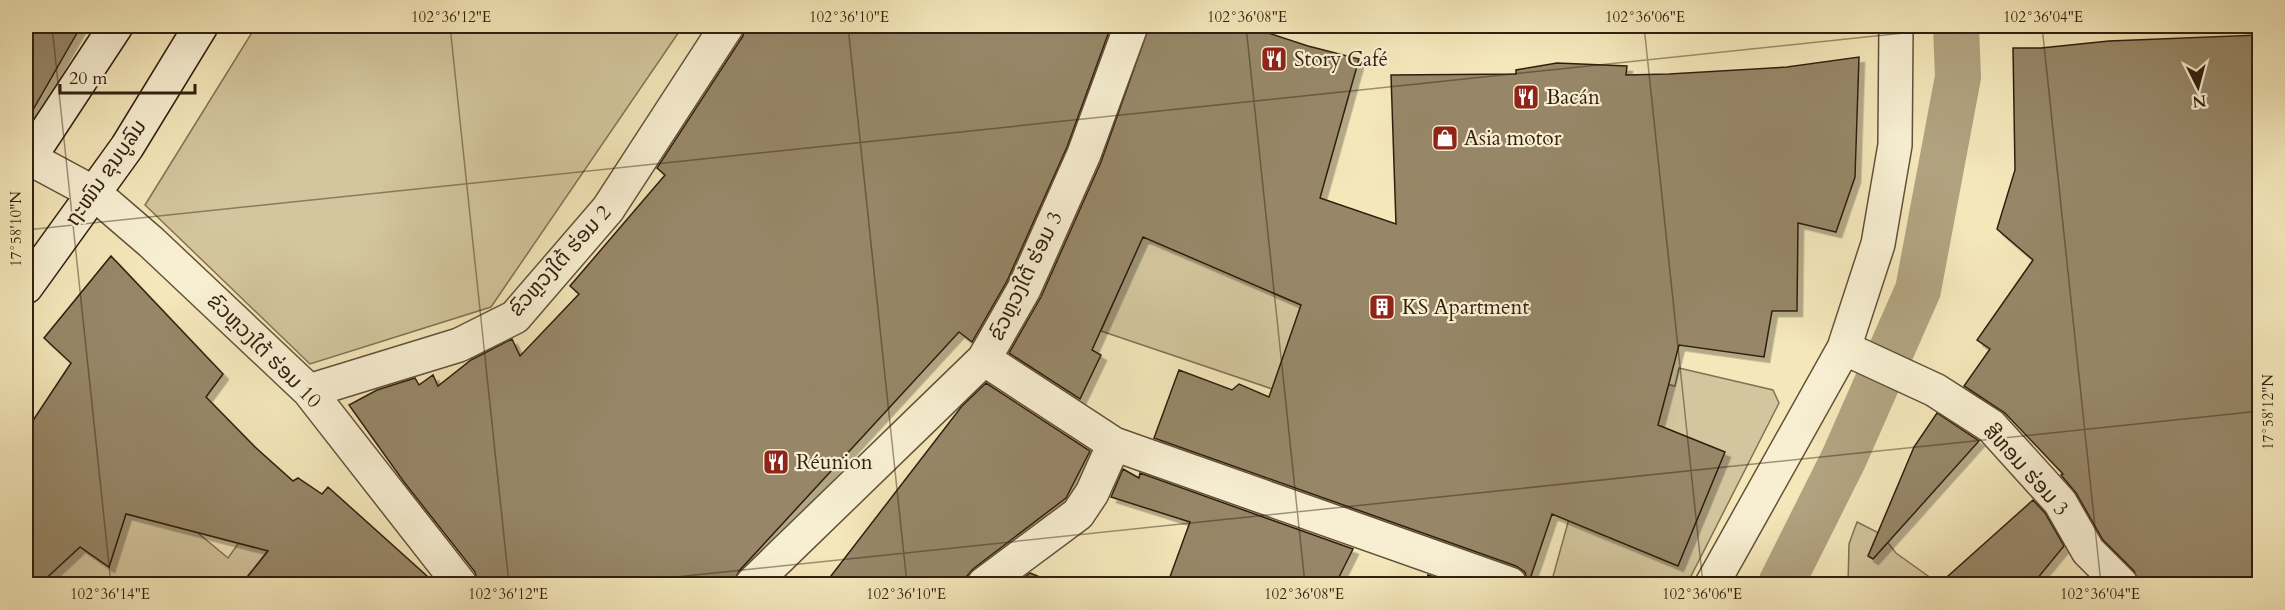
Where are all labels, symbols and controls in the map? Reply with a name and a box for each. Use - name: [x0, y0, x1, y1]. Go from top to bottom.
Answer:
- text: 102°36'12"E: [411, 7, 491, 27]
- text: 102°36'10"E: [809, 7, 889, 27]
- text: 102°36'08"E: [1207, 7, 1287, 27]
- text: 102°36'06"E: [1605, 7, 1685, 27]
- text: 102°36'04"E: [2003, 7, 2083, 27]
- restaurant icon: Story Café: [1259, 44, 1289, 74]
- place label: Story Café: [1294, 45, 1388, 74]
- scale bar: [60, 57, 195, 95]
- north arrow: [2168, 57, 2228, 117]
- text: 20 m: [69, 66, 108, 91]
- restaurant icon: Bacán: [1511, 82, 1541, 112]
- place label: Bacán: [1546, 83, 1600, 112]
- text: N: [2191, 89, 2208, 113]
- street label: ຖະໜົນ ຂຸນບູລົມ: [58, 114, 154, 232]
- shop icon: Asia motor: [1430, 123, 1460, 153]
- place label: Asia motor: [1464, 124, 1562, 153]
- text: 17°58'10"N: [6, 191, 26, 267]
- street label: ຂົວຫຼວງໃຕ້ ຮ່ອມ 2: [502, 199, 618, 323]
- street label: ຂົວຫຼວງໃຕ້ ຮ່ອມ 3: [982, 206, 1070, 346]
- street label: ຂົວຫຼວງໃຕ້ ຮ່ອມ 10: [200, 287, 328, 415]
- building icon: KS Apartment: [1367, 292, 1397, 322]
- place label: KS Apartment: [1402, 293, 1530, 322]
- text: 17°58'12"N: [2258, 374, 2278, 450]
- street label: ສີຫອມ ຮ່ອມ 3: [1977, 417, 2075, 523]
- restaurant icon: Réunion: [761, 447, 791, 477]
- place label: Réunion: [796, 448, 873, 477]
- text: 102°36'14"E: [70, 584, 150, 604]
- text: 102°36'12"E: [468, 584, 548, 604]
- text: 102°36'10"E: [866, 584, 946, 604]
- text: 102°36'08"E: [1264, 584, 1344, 604]
- text: 102°36'06"E: [1662, 584, 1742, 604]
- text: 102°36'04"E: [2060, 584, 2140, 604]

